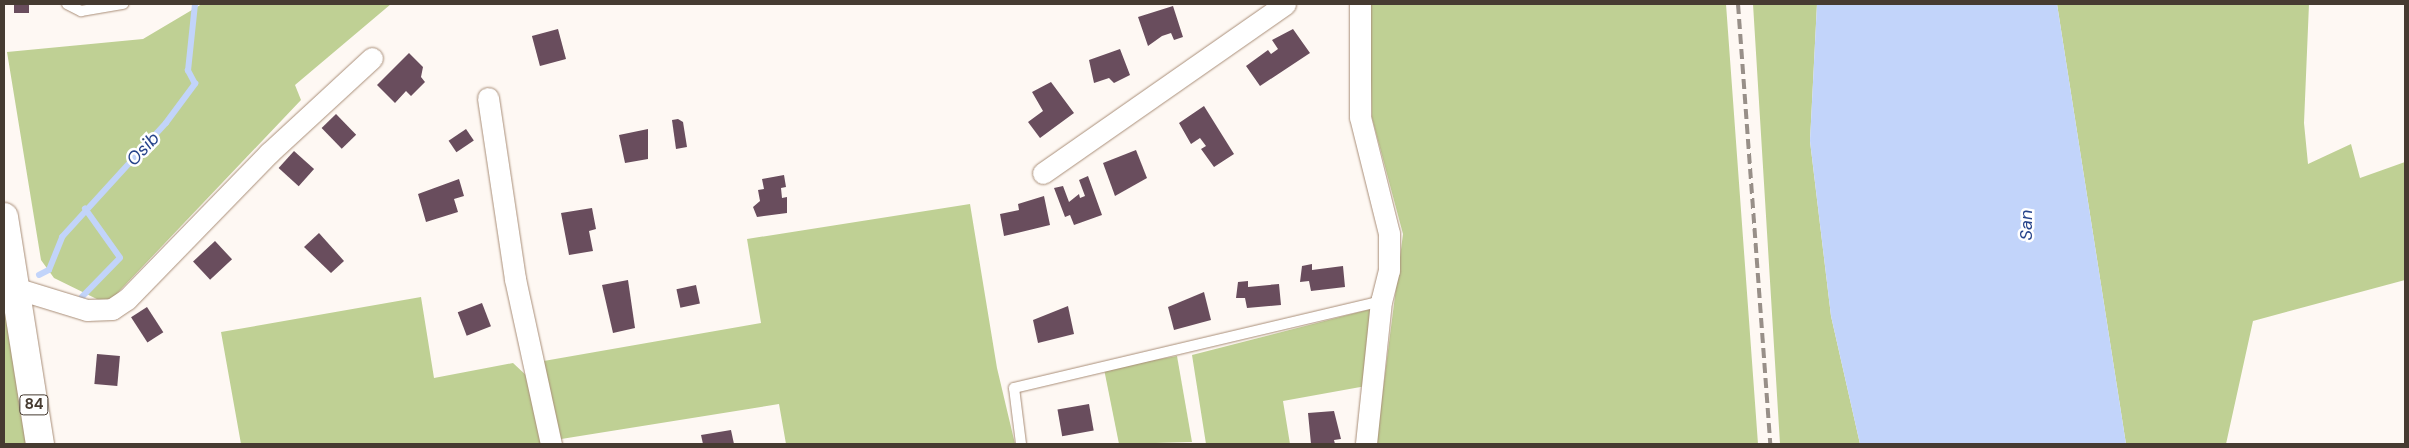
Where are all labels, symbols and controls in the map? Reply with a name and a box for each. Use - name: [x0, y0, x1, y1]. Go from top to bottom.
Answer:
- water label: Osib: [122, 127, 164, 171]
- water label: San: [2015, 210, 2037, 240]
- road number: 84: [19, 392, 49, 418]

